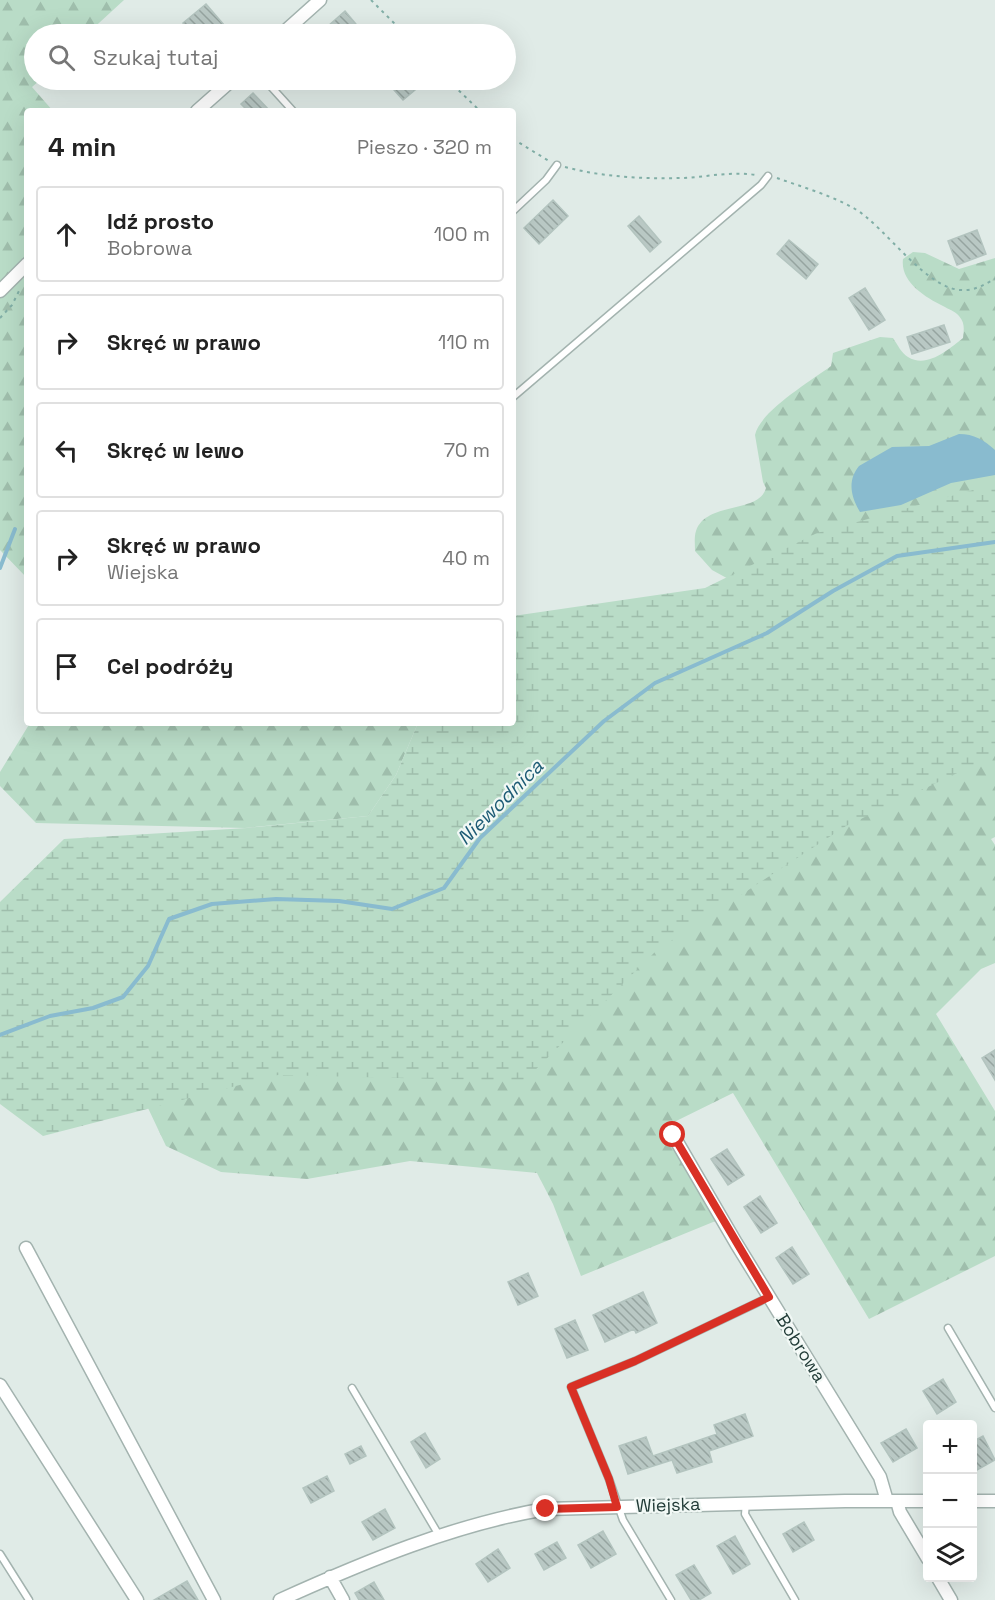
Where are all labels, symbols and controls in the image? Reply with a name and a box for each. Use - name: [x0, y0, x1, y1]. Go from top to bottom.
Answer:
- search box: [24, 24, 516, 90]
- icon: search: [45, 41, 78, 74]
- text: Szukaj tutaj: [93, 43, 218, 71]
- text: 4 min: [48, 130, 116, 164]
- text: Pieszo · 320 m: [357, 134, 492, 160]
- text: Idź prosto: [107, 207, 214, 235]
- icon: ahead: [50, 218, 83, 251]
- text: 100 m: [434, 221, 490, 247]
- text: Bobrowa: [107, 235, 192, 261]
- icon: right: [50, 326, 83, 359]
- text: Skręć w prawo: [107, 328, 261, 356]
- text: 110 m: [438, 329, 490, 355]
- icon: left: [50, 434, 83, 467]
- text: Skręć w lewo: [107, 436, 244, 464]
- text: 70 m: [444, 437, 490, 463]
- text: Skręć w prawo: [107, 531, 261, 559]
- icon: right: [50, 542, 83, 575]
- text: 40 m: [442, 545, 490, 571]
- text: Wiejska: [107, 559, 179, 585]
- icon: arrive: [50, 650, 83, 683]
- text: Cel podróży: [107, 652, 233, 680]
- water label: Niewodnica: [451, 753, 549, 851]
- route start: [659, 1121, 685, 1147]
- street label: Bobrowa: [771, 1309, 831, 1386]
- map controls: [923, 1420, 977, 1582]
- button: +: [923, 1420, 977, 1474]
- button: −: [923, 1474, 977, 1528]
- street label: Wiejska: [635, 1492, 701, 1517]
- route end: [532, 1495, 558, 1521]
- button: layers: [923, 1528, 977, 1582]

